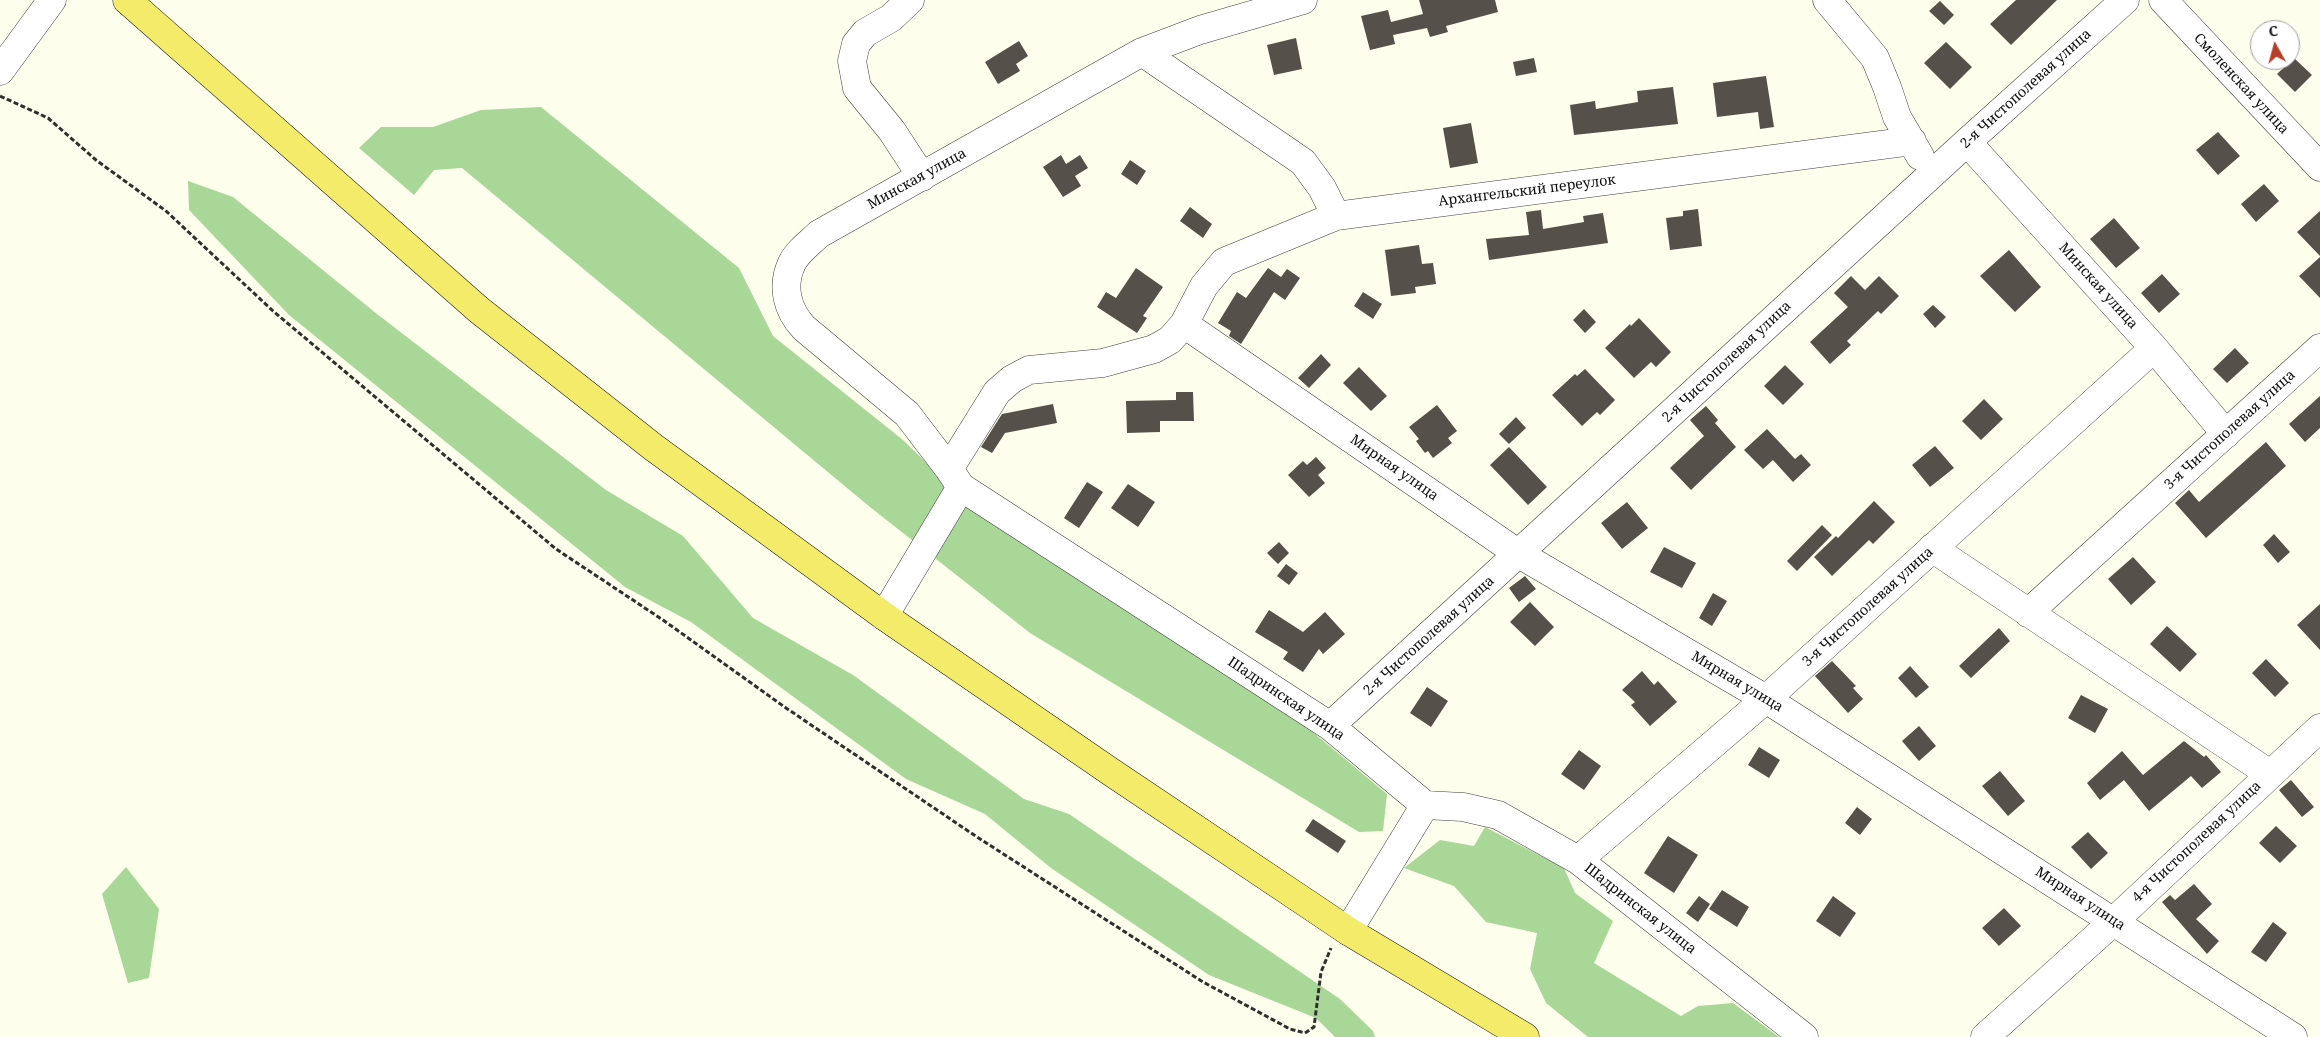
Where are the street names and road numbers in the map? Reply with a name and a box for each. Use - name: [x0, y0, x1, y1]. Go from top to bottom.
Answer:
- street label: 2-я Чистополевая улица: [1957, 26, 2095, 152]
- street label: Смоленская улица: [2190, 30, 2292, 138]
- street label: Минская улица: [865, 145, 969, 213]
- street label: Архангельский переулок: [1438, 172, 1616, 210]
- street label: Минская улица: [2055, 239, 2141, 333]
- street label: 2-я Чистополевая улица: [1659, 298, 1795, 426]
- street label: 3-я Чистополевая улица: [2161, 367, 2299, 493]
- street label: Мирная улица: [1347, 431, 1441, 505]
- street label: 3-я Чистополевая улица: [1799, 544, 1937, 670]
- street label: 2-я Чистополевая улица: [1360, 573, 1498, 699]
- street label: Мирная улица: [1688, 648, 1786, 716]
- street label: Шадринская улица: [1224, 654, 1348, 744]
- street label: 4-я Чистополевая улица: [2129, 778, 2265, 906]
- street label: Шадринская улица: [1581, 860, 1699, 958]
- street label: Мирная улица: [2032, 864, 2128, 934]

